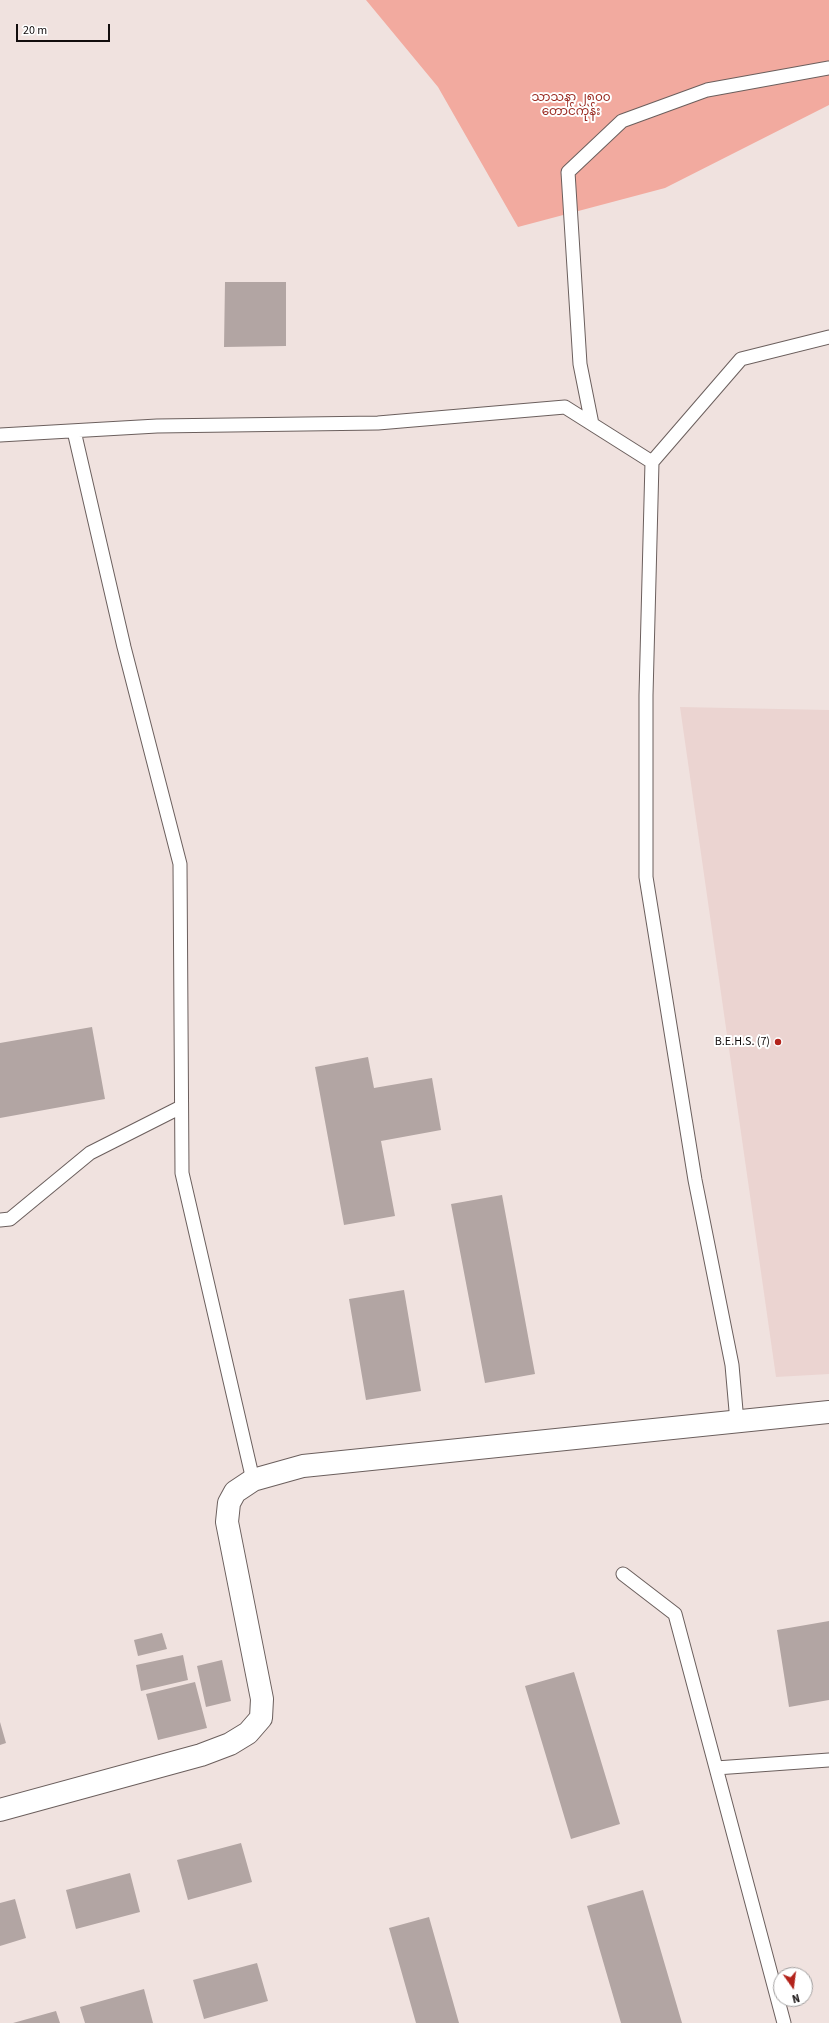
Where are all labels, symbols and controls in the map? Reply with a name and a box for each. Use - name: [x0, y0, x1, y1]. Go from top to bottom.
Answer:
- scale bar: [18, 16, 112, 42]
- text: 20 m: [23, 22, 47, 39]
- park label: သာသနာ ၂၅၀၀ တောင်ကုန်း: [531, 91, 611, 119]
- place label: B.E.H.S. (7): [715, 1035, 770, 1049]
- marker: B.E.H.S. (7): [773, 1037, 783, 1047]
- north arrow: [773, 1967, 813, 2007]
- text: N: [790, 1990, 801, 2006]

